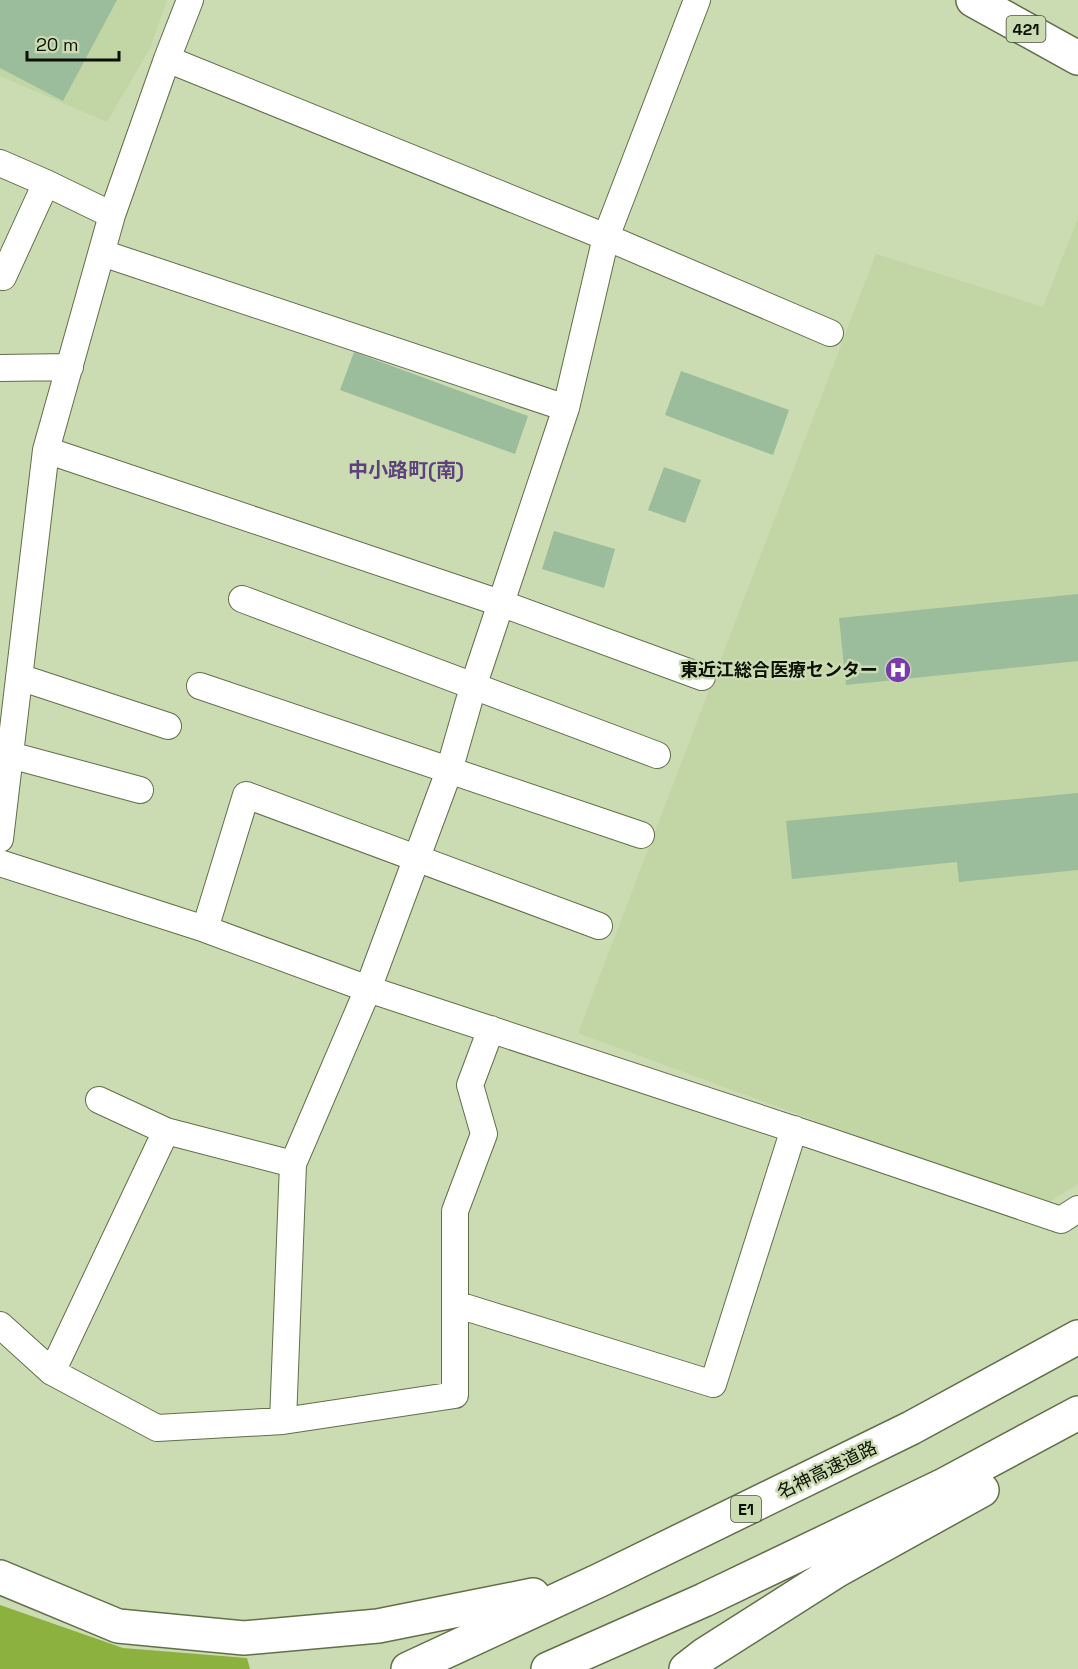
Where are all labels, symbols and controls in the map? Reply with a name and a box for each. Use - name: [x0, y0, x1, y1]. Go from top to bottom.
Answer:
- road number: 421: [1006, 16, 1046, 42]
- scale bar: [27, 24, 118, 62]
- text: 20 m: [36, 33, 79, 56]
- district label: 中小路町(南): [348, 457, 464, 483]
- hospital icon: 東近江総合医療センター: [883, 655, 913, 685]
- place label: 東近江総合医療センター: [680, 658, 878, 681]
- street label: 名神高速道路: [773, 1436, 880, 1504]
- road number: E1: [731, 1496, 761, 1522]

